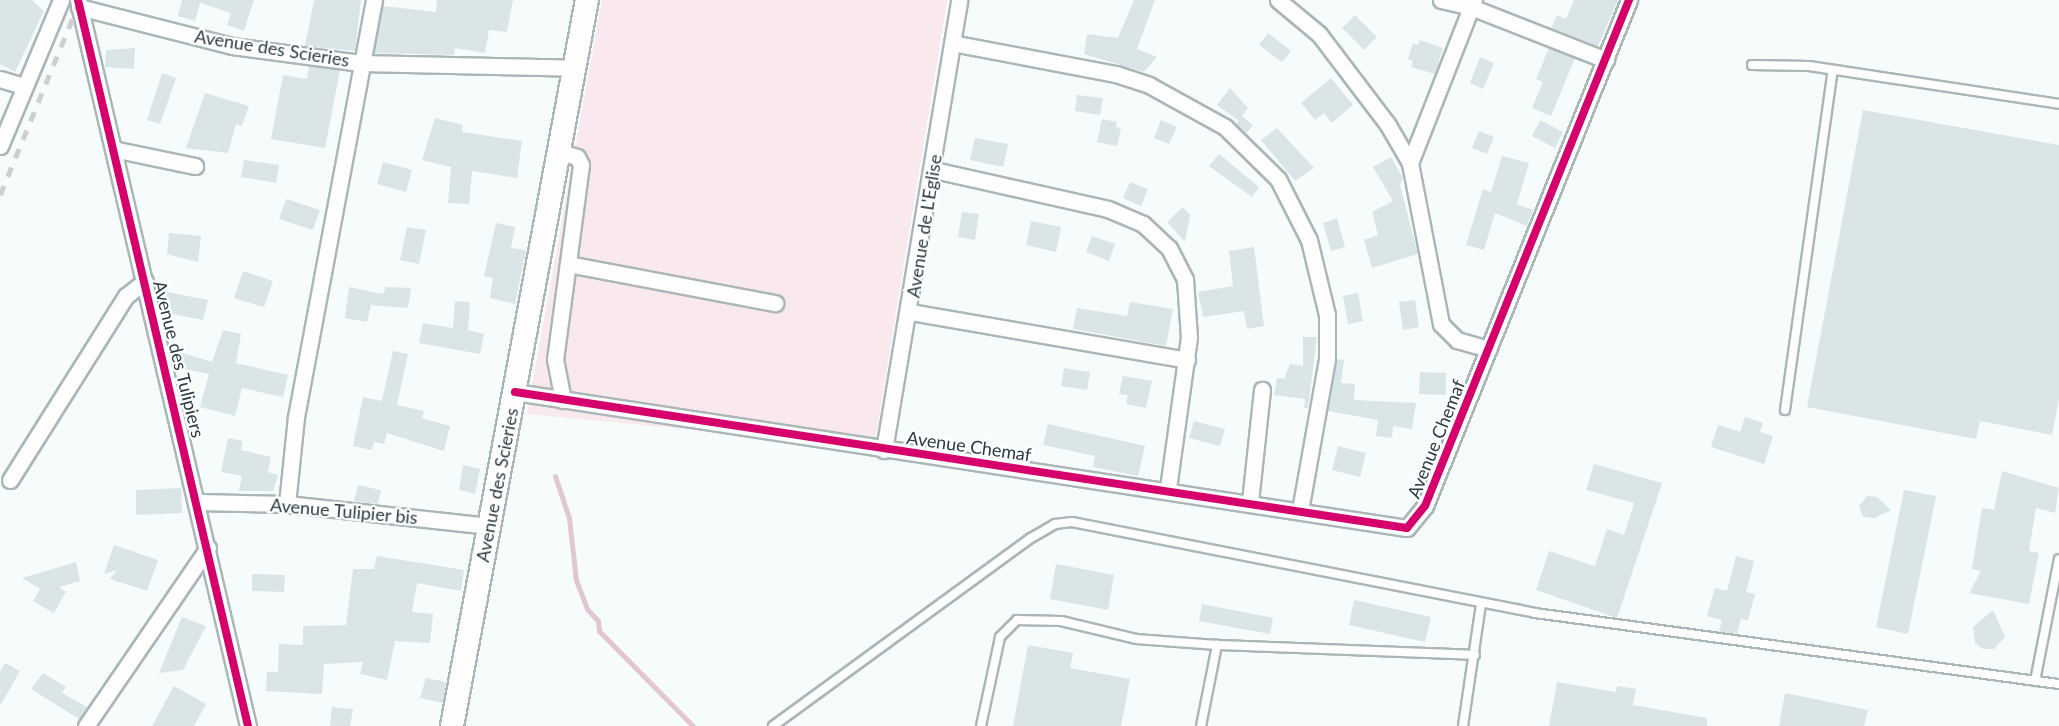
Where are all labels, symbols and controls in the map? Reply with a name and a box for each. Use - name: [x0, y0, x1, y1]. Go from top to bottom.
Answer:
- street label: Avenue des Scieries: [193, 25, 351, 71]
- street label: Avenue de L'Eglise: [902, 153, 946, 299]
- street label: Avenue des Tulipiers: [149, 278, 209, 440]
- street label: Avenue Chemaf: [1402, 377, 1470, 501]
- street label: Avenue des Scieries: [471, 406, 523, 564]
- street label: Avenue Chemaf: [905, 427, 1033, 465]
- street label: Avenue Tulipier bis: [269, 494, 419, 528]

